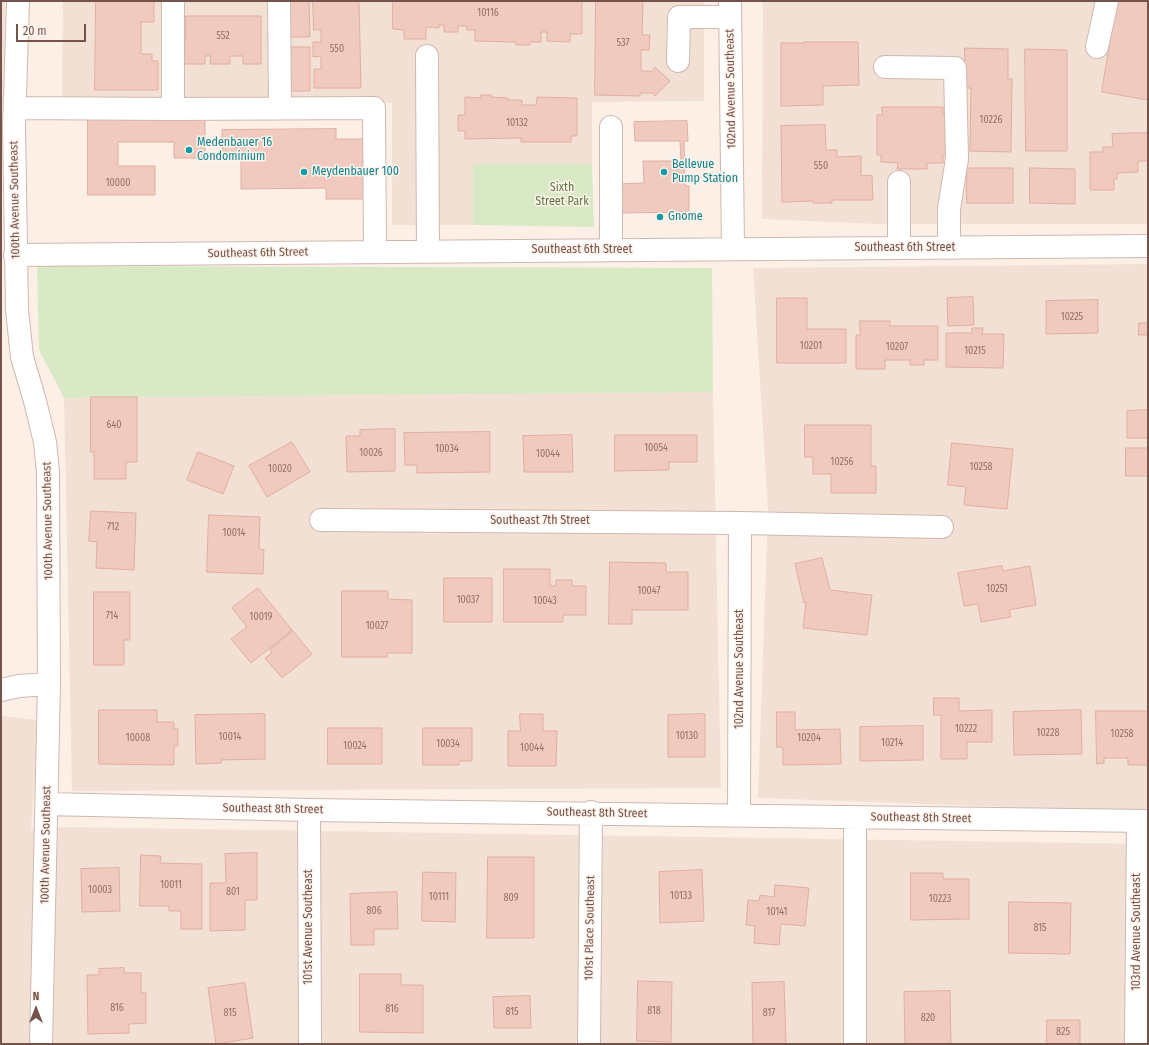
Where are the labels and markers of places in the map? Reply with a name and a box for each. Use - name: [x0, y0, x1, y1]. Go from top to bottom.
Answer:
- place label: Medenbauer 16 Condominium: [197, 136, 272, 164]
- marker: Medenbauer 16 Condominium: [184, 145, 194, 155]
- place label: Bellevue Pump Station: [672, 158, 738, 186]
- place label: Meydenbauer 100: [312, 165, 399, 179]
- marker: Meydenbauer 100: [299, 167, 309, 177]
- marker: Bellevue Pump Station: [659, 167, 669, 177]
- place label: Gnome: [668, 210, 703, 224]
- marker: Gnome: [655, 212, 665, 222]

